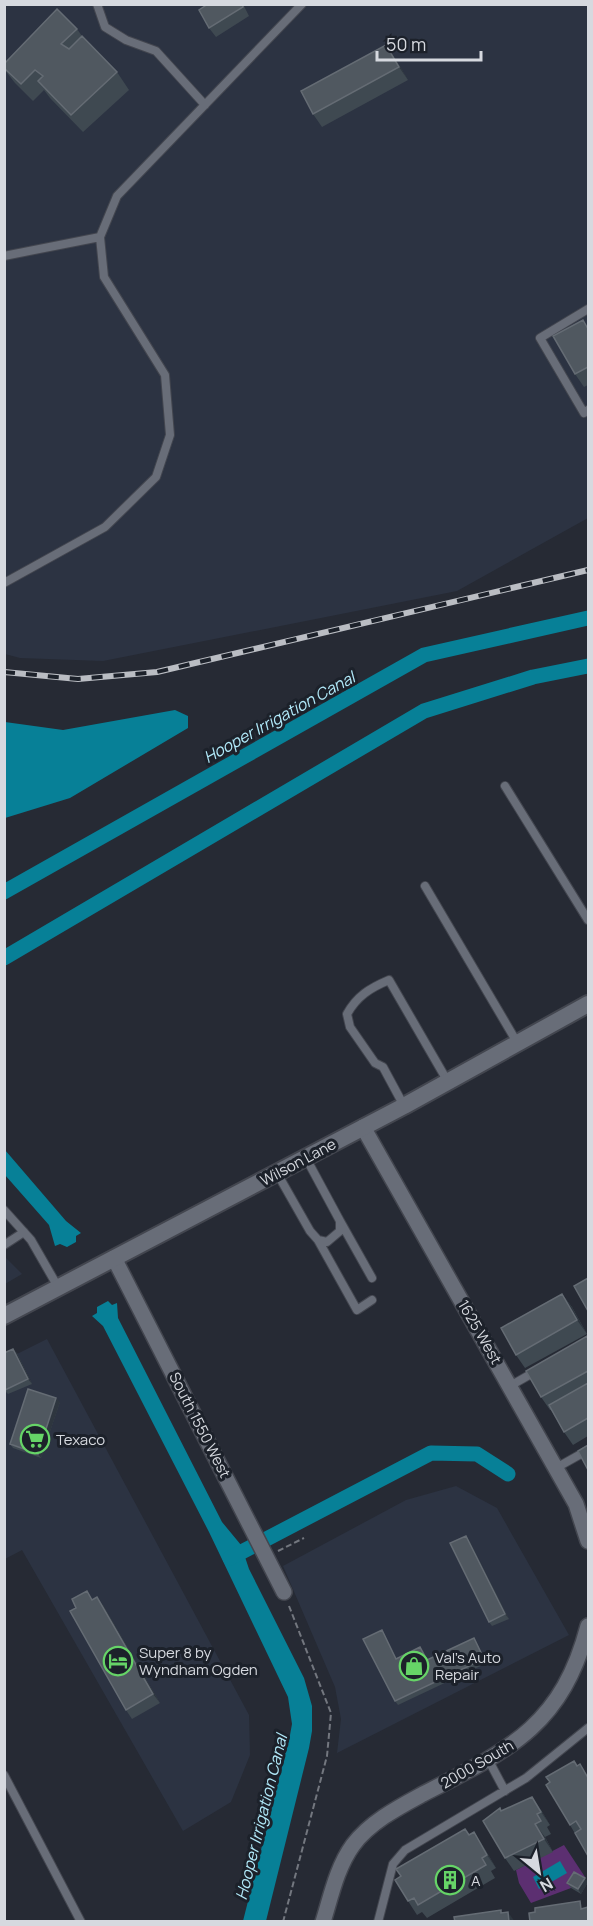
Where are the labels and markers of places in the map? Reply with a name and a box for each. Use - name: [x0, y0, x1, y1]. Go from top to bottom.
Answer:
- supermarket icon: Texaco: [19, 1423, 51, 1455]
- place label: Texaco: [56, 1429, 105, 1450]
- place label: Super 8 by Wyndham Ogden: [139, 1642, 258, 1680]
- hotel icon: Super 8 by Wyndham Ogden: [102, 1645, 134, 1677]
- place label: Val's Auto Repair: [435, 1647, 501, 1685]
- shop icon: Val's Auto Repair: [398, 1650, 430, 1682]
- building icon: A: [434, 1864, 466, 1896]
- place label: A: [471, 1870, 481, 1891]

